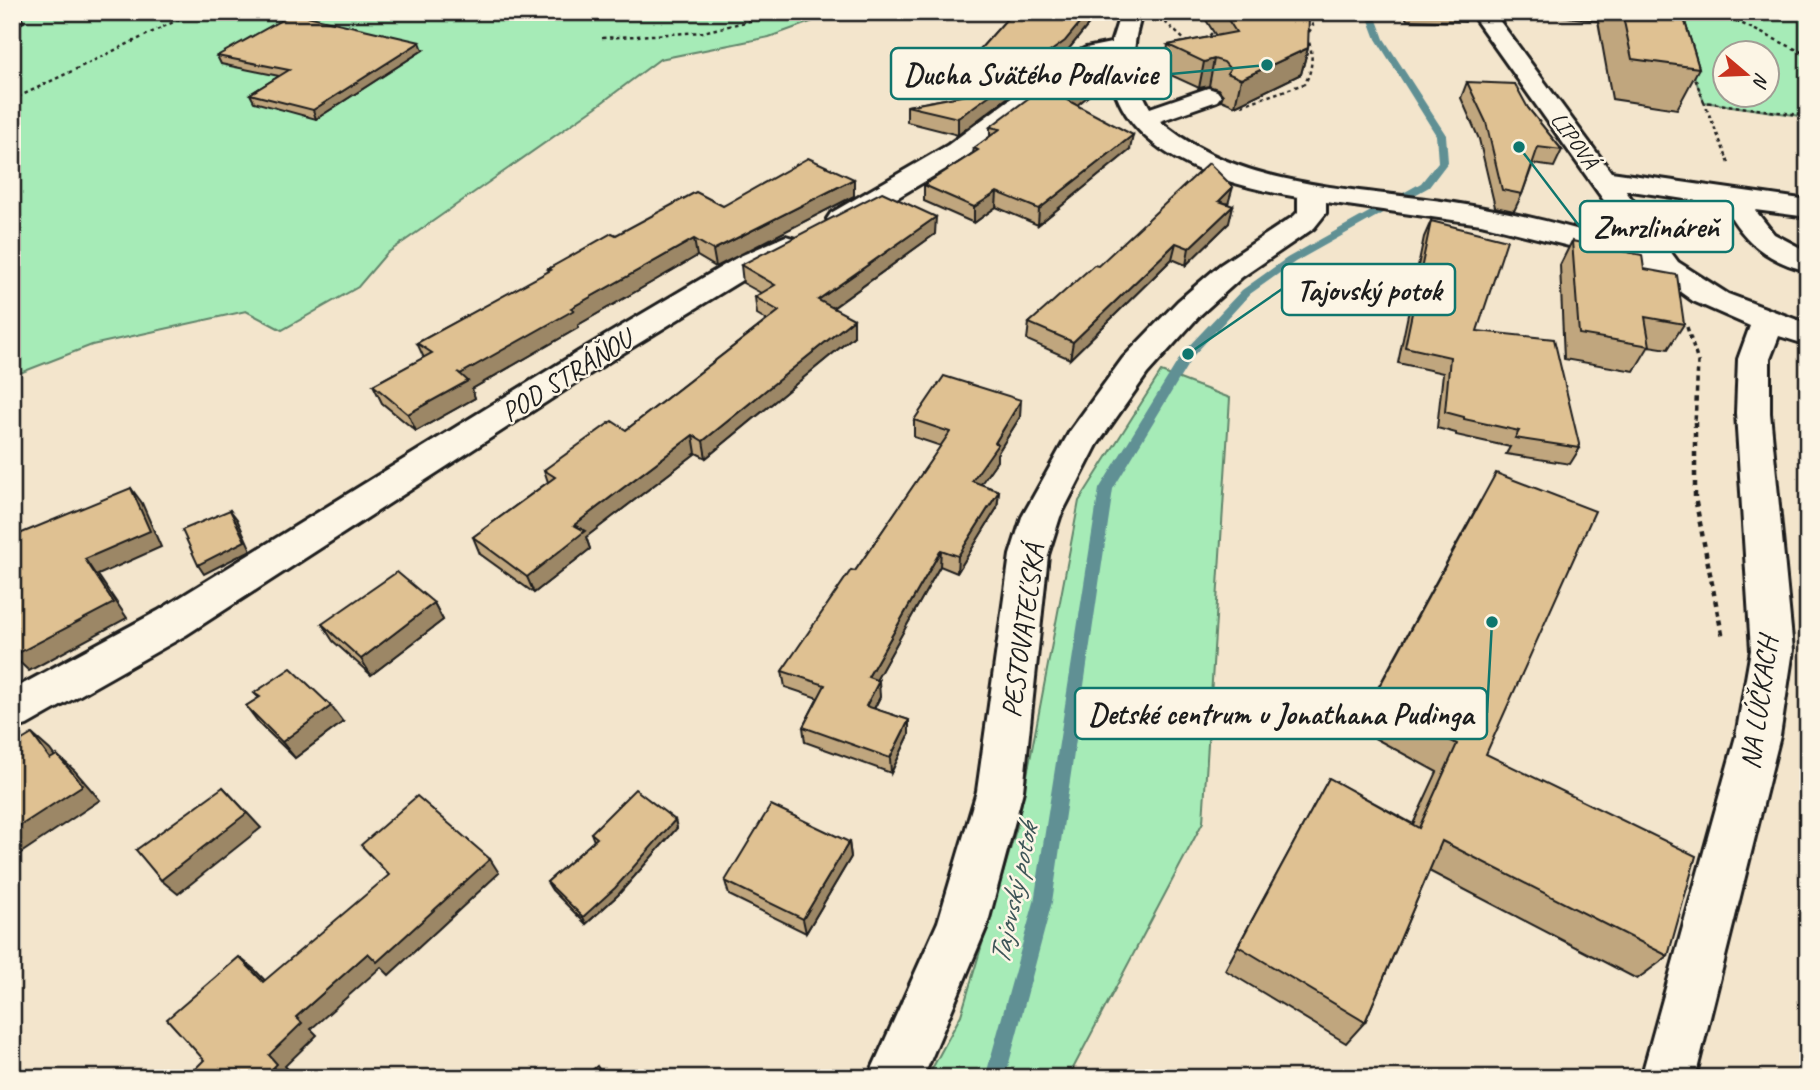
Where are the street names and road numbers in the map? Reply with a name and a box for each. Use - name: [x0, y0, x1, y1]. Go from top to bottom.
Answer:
- street label: LIPOVÁ: [1544, 106, 1607, 177]
- street label: POD STRÁŇOU: [494, 319, 642, 429]
- street label: PESTOVATEĽSKÁ: [993, 539, 1052, 720]
- street label: NA LÚČKACH: [1732, 630, 1786, 771]

